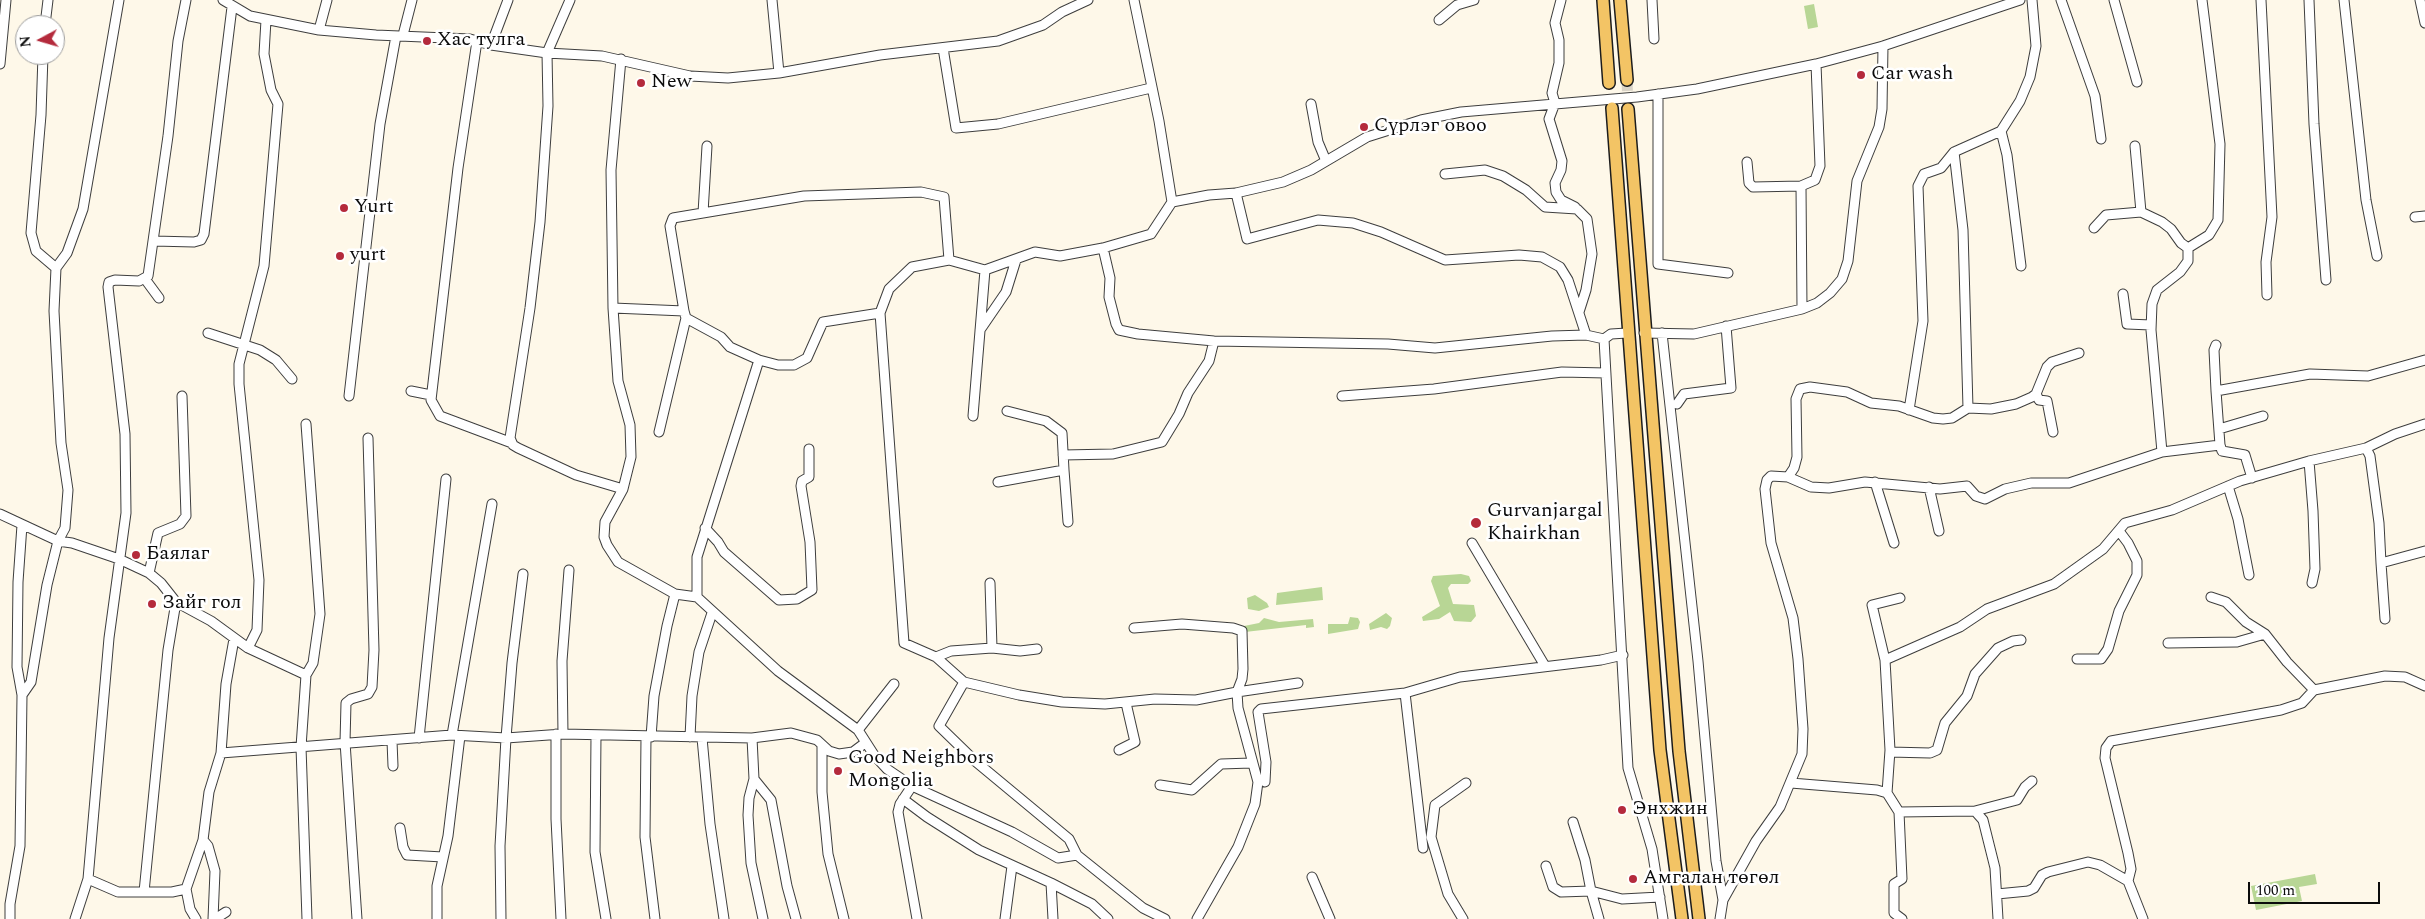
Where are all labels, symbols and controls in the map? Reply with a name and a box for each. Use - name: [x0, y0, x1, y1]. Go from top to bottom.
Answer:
- north arrow: [15, 15, 65, 65]
- place label: Хас тулга: [437, 29, 525, 53]
- text: N: [15, 35, 37, 48]
- marker: Хас тулга: [421, 35, 433, 47]
- place label: Car wash: [1871, 63, 1953, 87]
- marker: Car wash: [1855, 69, 1867, 81]
- place label: New: [651, 71, 692, 95]
- marker: New: [635, 77, 647, 89]
- place label: Сүрлэг овоо: [1374, 115, 1487, 139]
- marker: Сүрлэг овоо: [1358, 121, 1370, 133]
- place label: Yurt: [354, 196, 394, 220]
- marker: Yurt: [338, 202, 350, 214]
- place label: yurt: [350, 244, 386, 268]
- marker: yurt: [334, 250, 346, 262]
- place label: Gurvanjargal Khairkhan: [1487, 500, 1603, 547]
- marker: Gurvanjargal Khairkhan: [1469, 516, 1483, 530]
- place label: Баялаг: [146, 543, 210, 567]
- marker: Баялаг: [130, 549, 142, 561]
- place label: Зайг гол: [162, 592, 242, 616]
- marker: Зайг гол: [146, 598, 158, 610]
- place label: Good Neighbors Mongolia: [848, 747, 994, 794]
- marker: Good Neighbors Mongolia: [832, 765, 844, 777]
- place label: Энхжин: [1632, 798, 1708, 822]
- marker: Энхжин: [1616, 804, 1628, 816]
- place label: Амгалан төгөл: [1643, 867, 1779, 891]
- scale bar: [2250, 872, 2382, 904]
- marker: Амгалан төгөл: [1627, 873, 1639, 885]
- text: 100 m: [2256, 879, 2295, 902]

